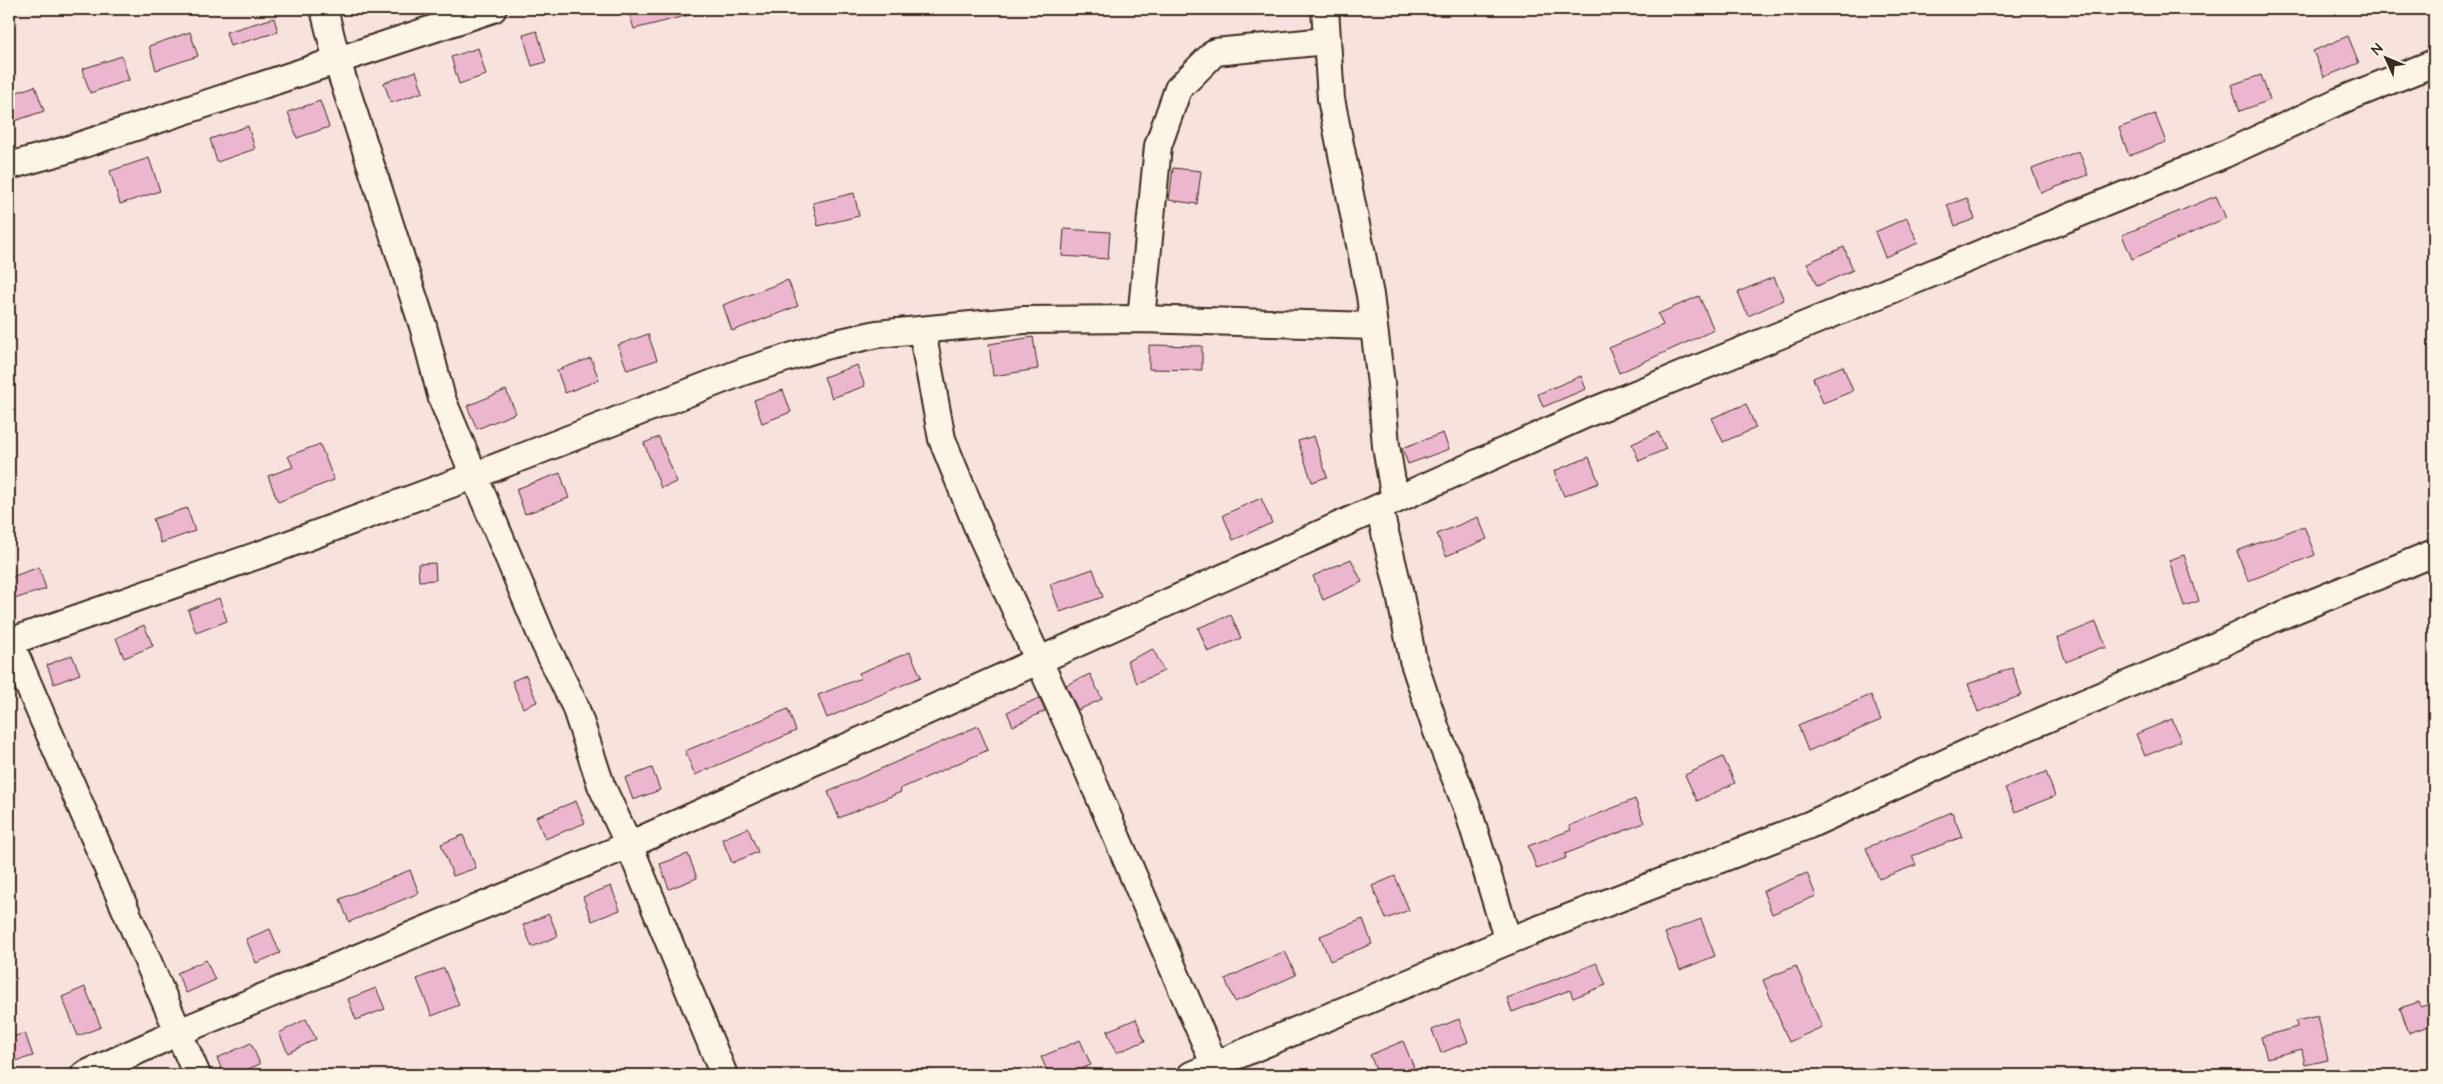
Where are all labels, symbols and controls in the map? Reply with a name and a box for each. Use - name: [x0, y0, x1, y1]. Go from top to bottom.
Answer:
- north arrow: [2360, 32, 2410, 82]
- text: N: [2367, 39, 2388, 60]

